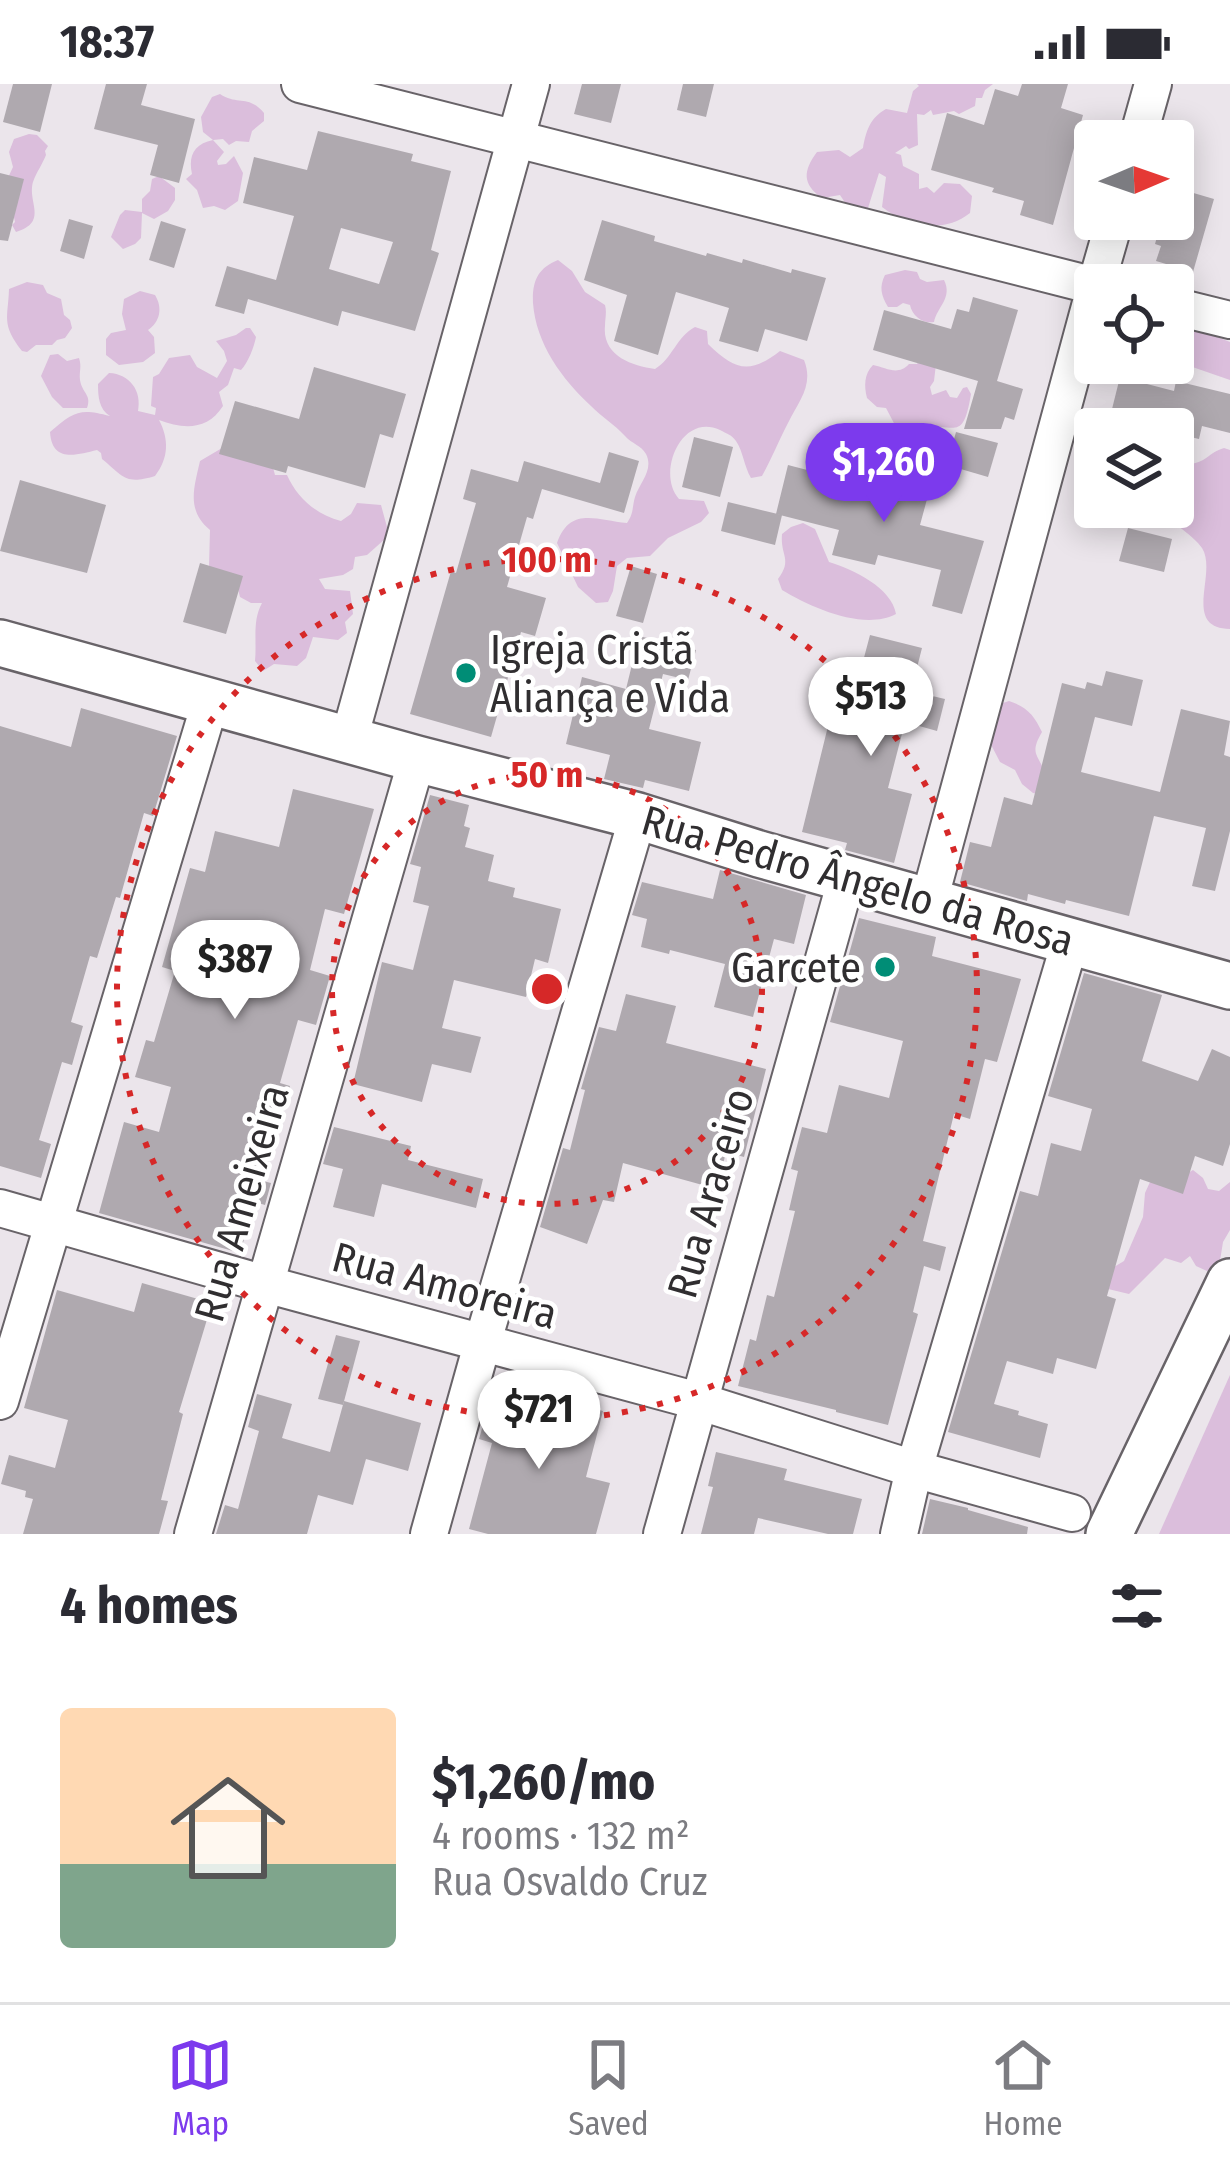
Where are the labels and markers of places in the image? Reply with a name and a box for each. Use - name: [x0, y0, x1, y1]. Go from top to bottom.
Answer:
- pin: $1,260: [786, 423, 982, 525]
- place label: Igreja Cristã Aliança e Vida: [490, 625, 730, 723]
- pin: $513: [800, 657, 942, 759]
- marker: Igreja Cristã Aliança e Vida: [453, 660, 479, 686]
- pin: $387: [164, 920, 306, 1022]
- place label: Garcete: [731, 943, 861, 993]
- marker: Garcete: [872, 954, 898, 980]
- centre of rings: [526, 968, 568, 1010]
- pin: $721: [468, 1370, 610, 1472]

